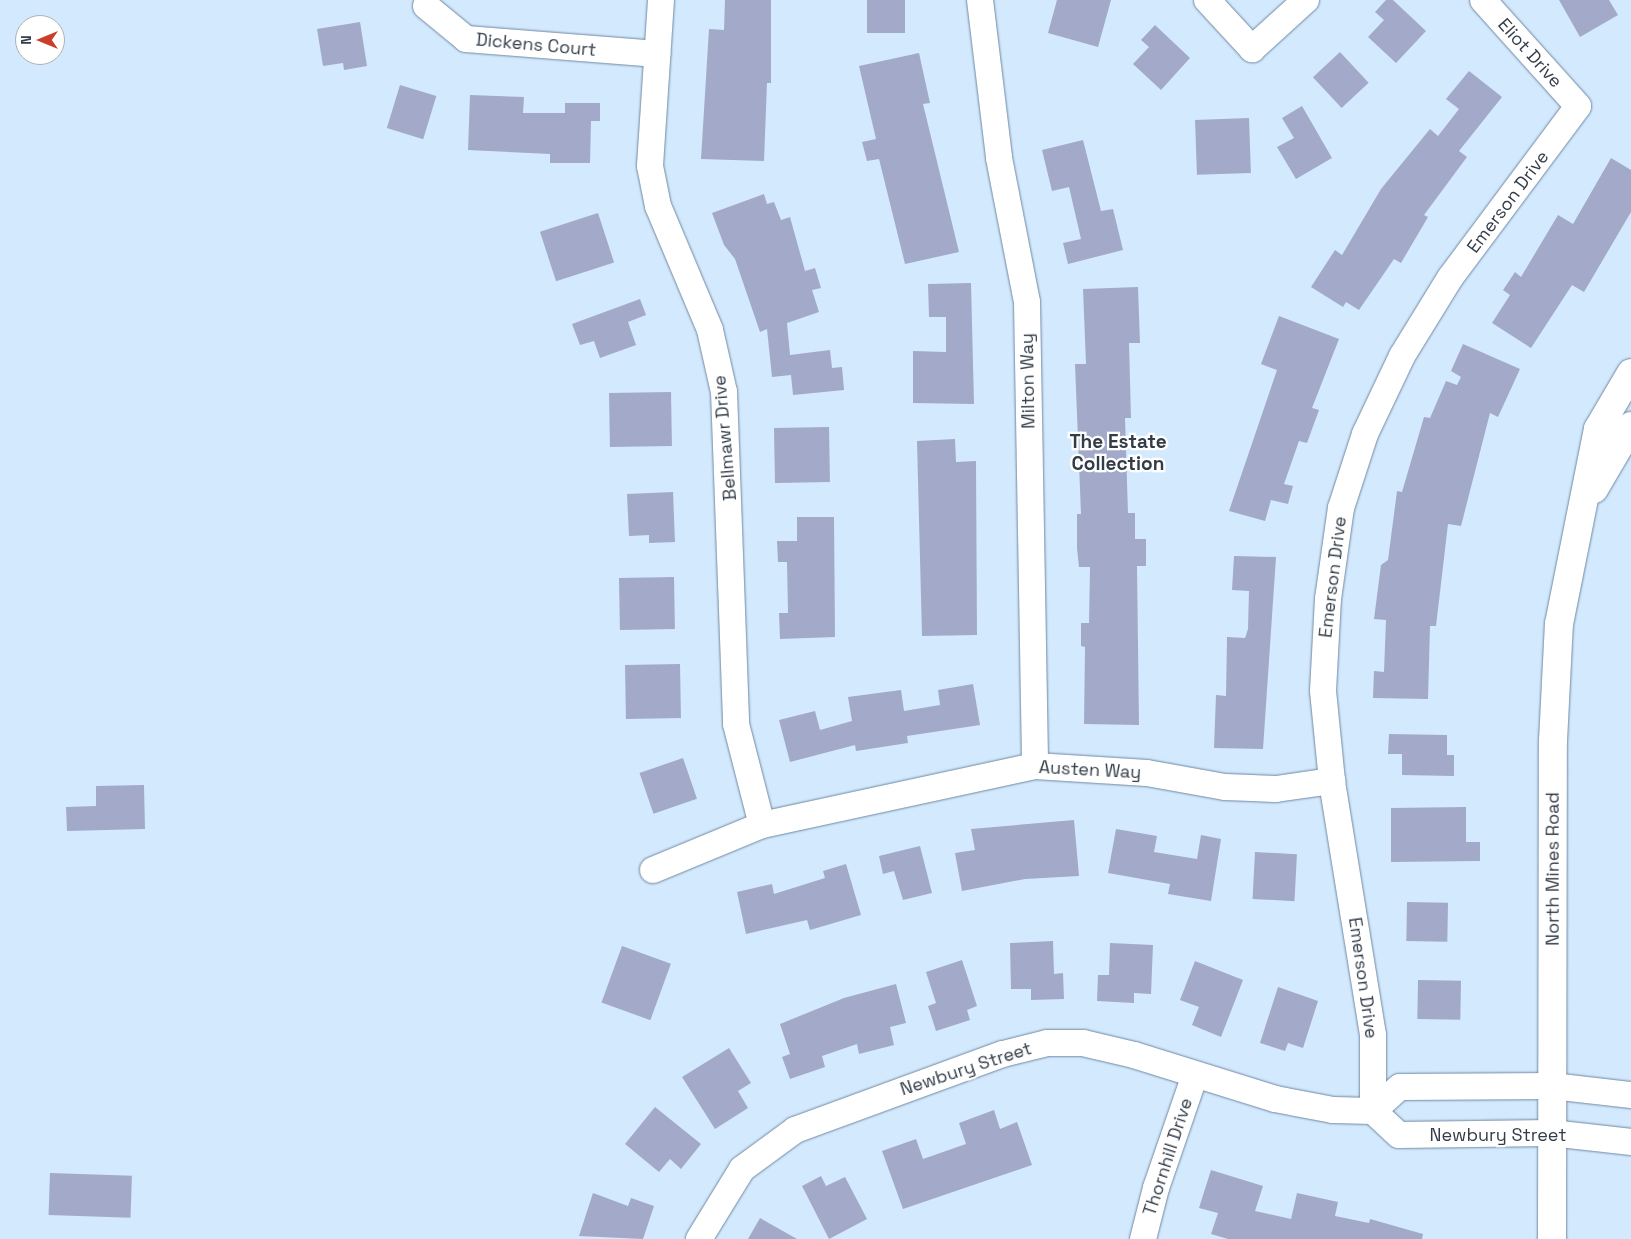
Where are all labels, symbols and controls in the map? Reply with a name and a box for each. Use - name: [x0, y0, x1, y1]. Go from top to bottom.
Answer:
- street label: Eliot Drive: [1493, 14, 1567, 92]
- north arrow: [15, 15, 65, 65]
- street label: Dickens Court: [475, 29, 597, 61]
- text: N: [17, 35, 35, 45]
- street label: Emerson Drive: [1463, 147, 1553, 257]
- street label: Milton Way: [1016, 333, 1040, 429]
- street label: Bellmawr Drive: [709, 374, 741, 502]
- district label: The Estate Collection: [1069, 431, 1167, 475]
- street label: Emerson Drive: [1315, 515, 1351, 639]
- street label: Austen Way: [1038, 757, 1142, 783]
- street label: North Mines Road: [1542, 792, 1564, 946]
- street label: Emerson Drive: [1344, 916, 1382, 1040]
- street label: Newbury Street: [898, 1038, 1034, 1100]
- street label: Thornhill Drive: [1139, 1095, 1197, 1219]
- street label: Newbury Street: [1430, 1124, 1566, 1146]

